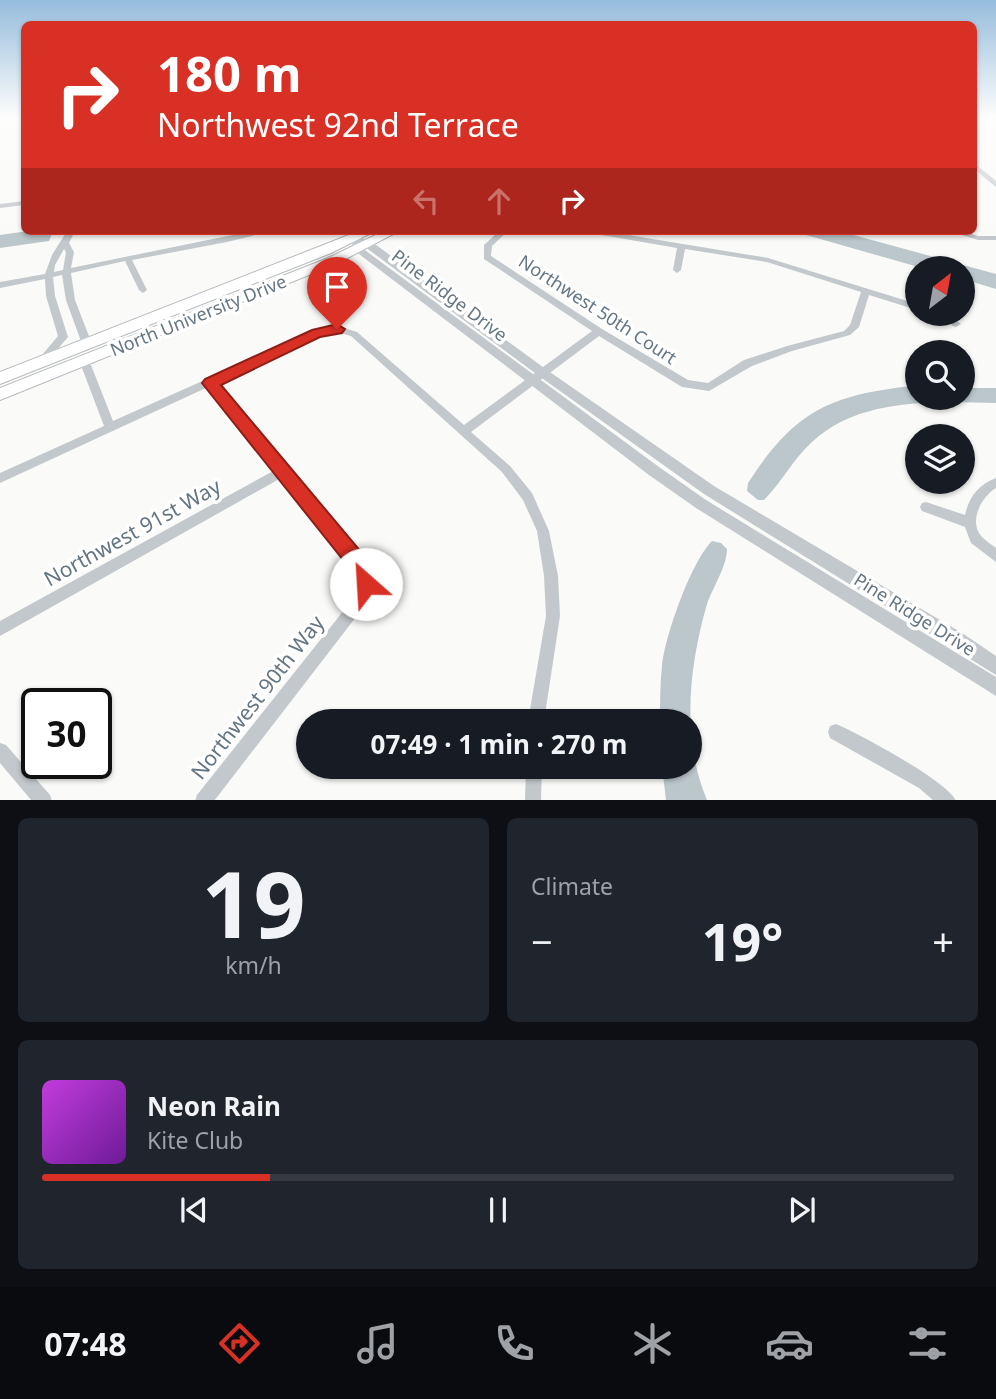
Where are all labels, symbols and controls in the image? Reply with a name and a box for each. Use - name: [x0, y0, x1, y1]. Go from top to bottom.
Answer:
- text: 180 m: [157, 40, 302, 106]
- icon: right: [42, 49, 133, 140]
- text: Northwest 92nd Terrace: [157, 103, 519, 146]
- icon: left: [407, 182, 445, 220]
- icon: ahead: [480, 182, 518, 220]
- icon: right: [553, 182, 591, 220]
- street label: Pine Ridge Drive: [387, 244, 513, 346]
- street label: Northwest 50th Court: [514, 249, 682, 369]
- north arrow: [905, 256, 975, 326]
- map controls: [905, 256, 975, 494]
- pin: [307, 257, 367, 329]
- icon: arrive: [318, 268, 356, 306]
- street label: North University Drive: [106, 269, 290, 361]
- button: search: [905, 340, 975, 410]
- button: layers: [905, 424, 975, 494]
- street label: Northwest 91st Way: [39, 472, 226, 592]
- position arrow: [329, 547, 403, 621]
- street label: Pine Ridge Drive: [850, 567, 980, 661]
- street label: Northwest 90th Way: [184, 609, 330, 785]
- speed limit sign: 30: [21, 688, 112, 779]
- text: 07:49 · 1 min · 270 m: [371, 726, 627, 762]
- text: 19: [201, 841, 306, 965]
- text: Climate: [531, 870, 613, 902]
- text: 19°: [702, 905, 783, 976]
- text: −: [531, 915, 553, 967]
- text: +: [932, 915, 954, 967]
- text: km/h: [225, 949, 282, 981]
- text: Neon Rain: [147, 1088, 281, 1124]
- text: Kite Club: [147, 1124, 243, 1156]
- icon: previous: [175, 1191, 213, 1229]
- icon: pause: [479, 1191, 517, 1229]
- icon: next: [783, 1191, 821, 1229]
- icon: directions: [215, 1319, 264, 1368]
- icon: music: [353, 1319, 402, 1368]
- icon: phone: [490, 1319, 539, 1368]
- icon: climate: [628, 1319, 677, 1368]
- icon: car: [765, 1319, 814, 1368]
- icon: filters: [903, 1319, 952, 1368]
- text: 07:48: [44, 1322, 126, 1365]

